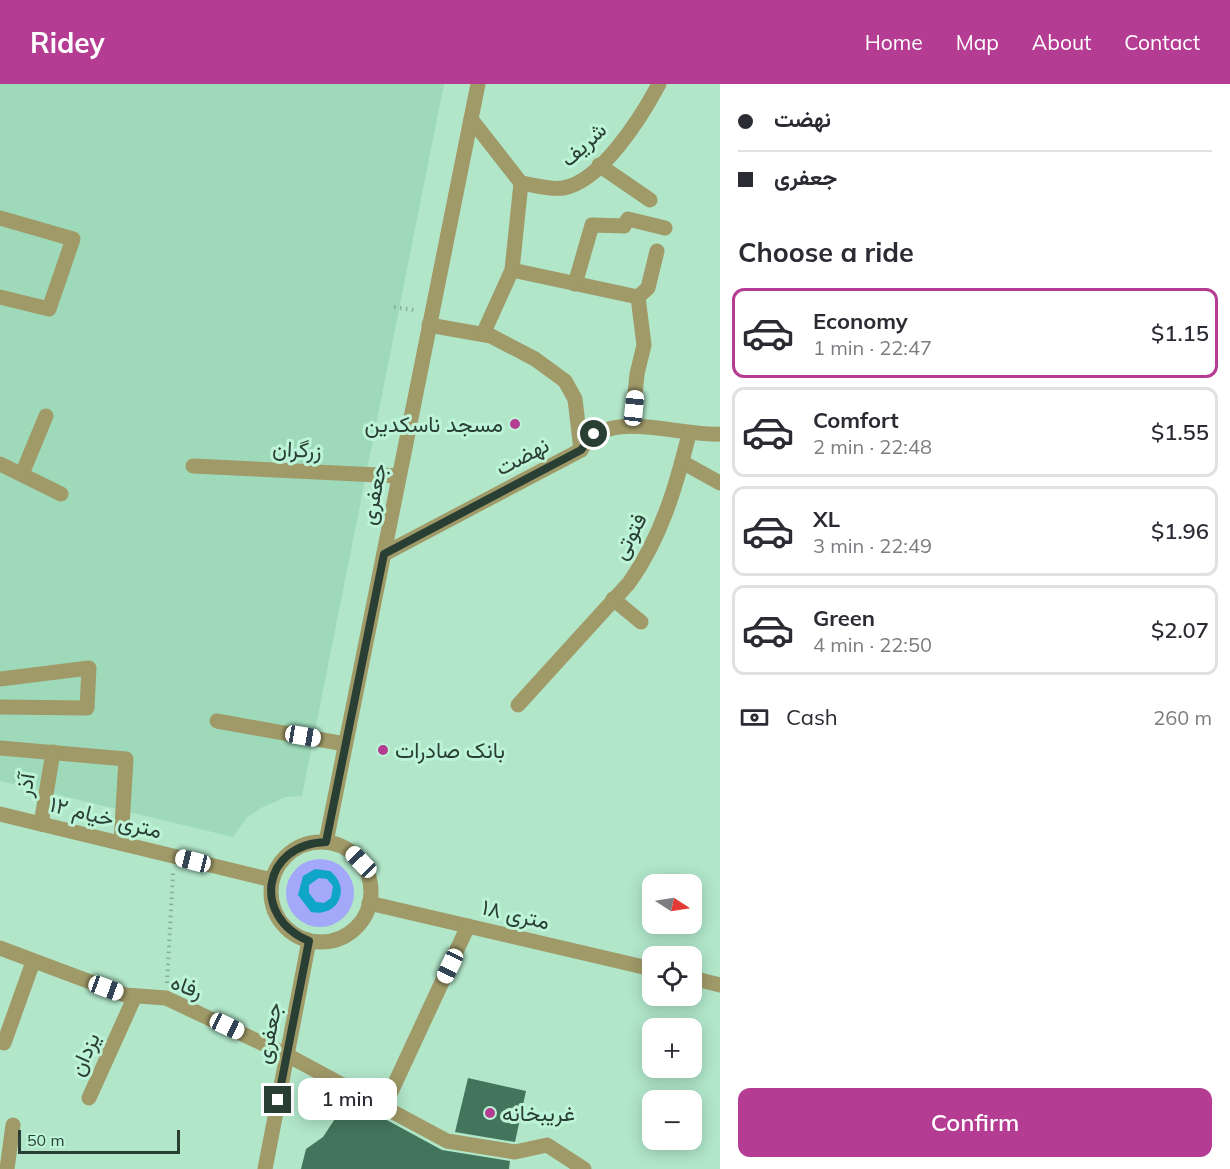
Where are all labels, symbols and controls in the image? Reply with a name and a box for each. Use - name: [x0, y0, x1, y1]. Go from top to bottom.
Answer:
- text: Ridey: [30, 25, 105, 60]
- text: Home: [865, 29, 923, 55]
- text: Map: [956, 29, 999, 55]
- text: About: [1032, 29, 1091, 55]
- text: Contact: [1124, 29, 1200, 55]
- text: نهضت: [774, 105, 831, 133]
- street label: شریف: [554, 116, 612, 172]
- text: جعفری: [774, 163, 837, 191]
- text: Choose a ride: [738, 235, 914, 269]
- icon: car: [741, 306, 795, 360]
- text: Economy: [813, 307, 908, 335]
- text: $1.15: [1151, 319, 1209, 347]
- text: 1 min · 22:47: [813, 335, 932, 360]
- car: [623, 389, 645, 427]
- icon: car: [741, 405, 795, 459]
- text: Comfort: [813, 406, 899, 434]
- place label: مسجد ناسکدین: [364, 410, 503, 438]
- marker: مسجد ناسکدین: [508, 417, 522, 431]
- text: $1.55: [1151, 418, 1209, 446]
- route start: [580, 420, 607, 447]
- street label: نهضت: [490, 430, 554, 482]
- street label: زرگران: [272, 434, 322, 464]
- text: 2 min · 22:48: [813, 434, 932, 459]
- street label: جعفری: [353, 461, 393, 527]
- icon: car: [741, 504, 795, 558]
- text: XL: [813, 505, 840, 533]
- street label: فتوتی: [605, 508, 653, 564]
- text: $1.96: [1151, 517, 1209, 545]
- text: 3 min · 22:49: [813, 533, 932, 558]
- icon: car: [741, 603, 795, 657]
- text: Green: [813, 604, 875, 632]
- text: $2.07: [1151, 616, 1209, 644]
- text: 4 min · 22:50: [813, 632, 932, 657]
- icon: cash: [738, 701, 771, 734]
- text: Cash: [786, 703, 838, 731]
- text: 260 m: [1153, 705, 1212, 730]
- car: [284, 724, 322, 748]
- place label: بانک صادرات: [395, 736, 505, 764]
- marker: بانک صادرات: [376, 743, 390, 757]
- street label: آذر: [9, 770, 41, 800]
- street label: ۱۲ متری خیام: [47, 790, 165, 845]
- car: [342, 843, 380, 881]
- car: [173, 848, 213, 874]
- north arrow: [642, 874, 702, 934]
- map controls: [642, 874, 702, 1150]
- street label: ۱۸ متری: [479, 893, 553, 935]
- car: [434, 946, 466, 986]
- button: locate: [642, 946, 702, 1006]
- street label: رفاه: [167, 967, 207, 1005]
- car: [86, 973, 126, 1003]
- street label: جعفری: [248, 1000, 288, 1066]
- car: [207, 1010, 247, 1042]
- button: +: [642, 1018, 702, 1078]
- street label: یزدان: [62, 1028, 106, 1080]
- callout: 1 min: [299, 1079, 398, 1121]
- route end: [264, 1086, 291, 1113]
- text: 1 min: [322, 1086, 373, 1111]
- button: Confirm: [738, 1088, 1212, 1157]
- button: −: [642, 1090, 702, 1150]
- place label: غریبخانه: [502, 1099, 575, 1127]
- marker: غریبخانه: [483, 1106, 497, 1120]
- scale bar: [18, 1127, 180, 1154]
- text: 50 m: [27, 1130, 64, 1150]

